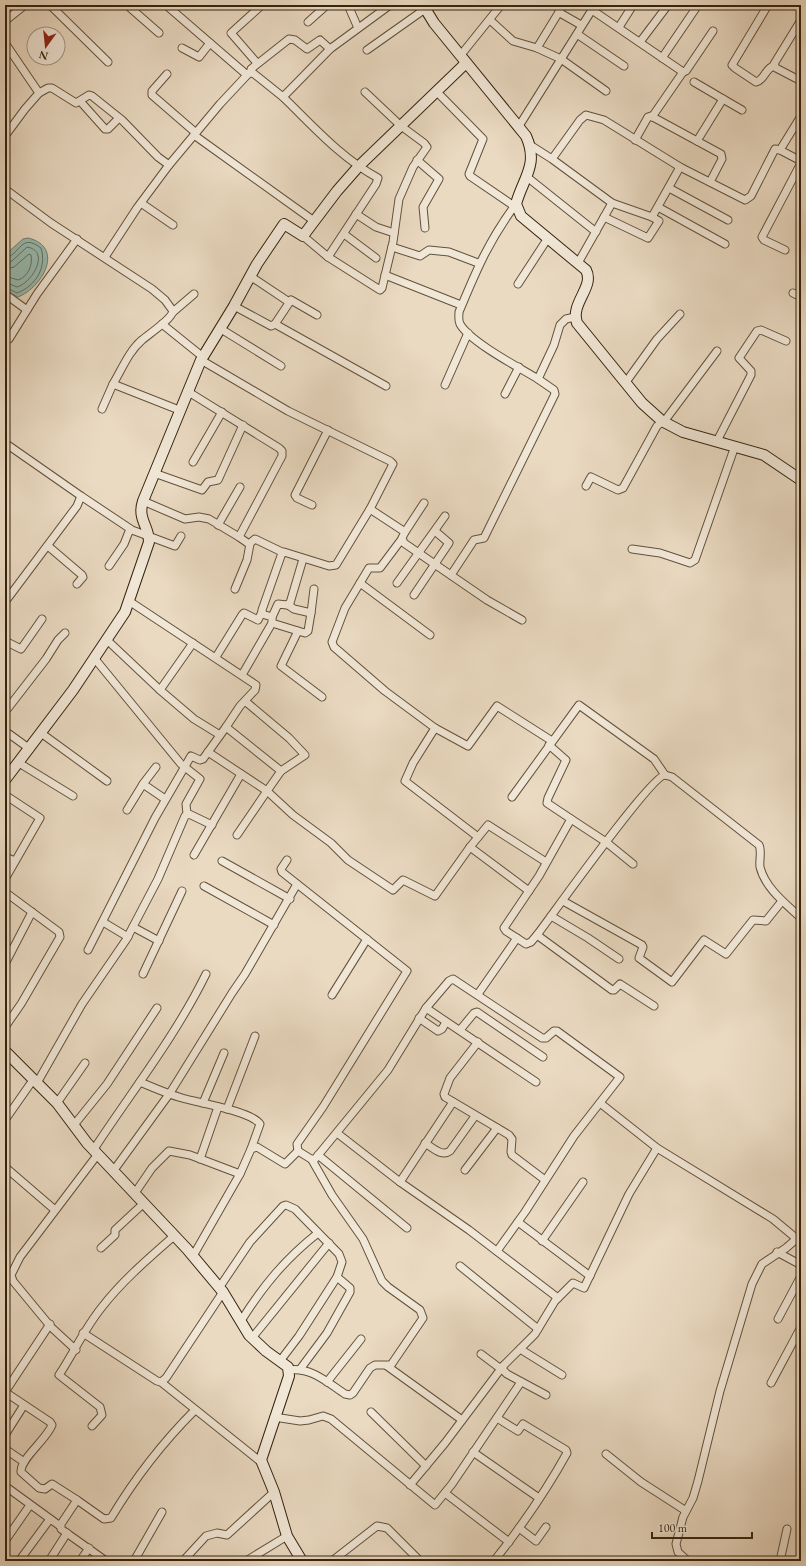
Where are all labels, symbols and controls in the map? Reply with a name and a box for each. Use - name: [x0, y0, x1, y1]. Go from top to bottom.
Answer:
- north arrow: [26, 26, 66, 66]
- text: N: [37, 48, 50, 64]
- scale bar: [652, 1514, 752, 1540]
- text: 100 m: [658, 1520, 688, 1536]

